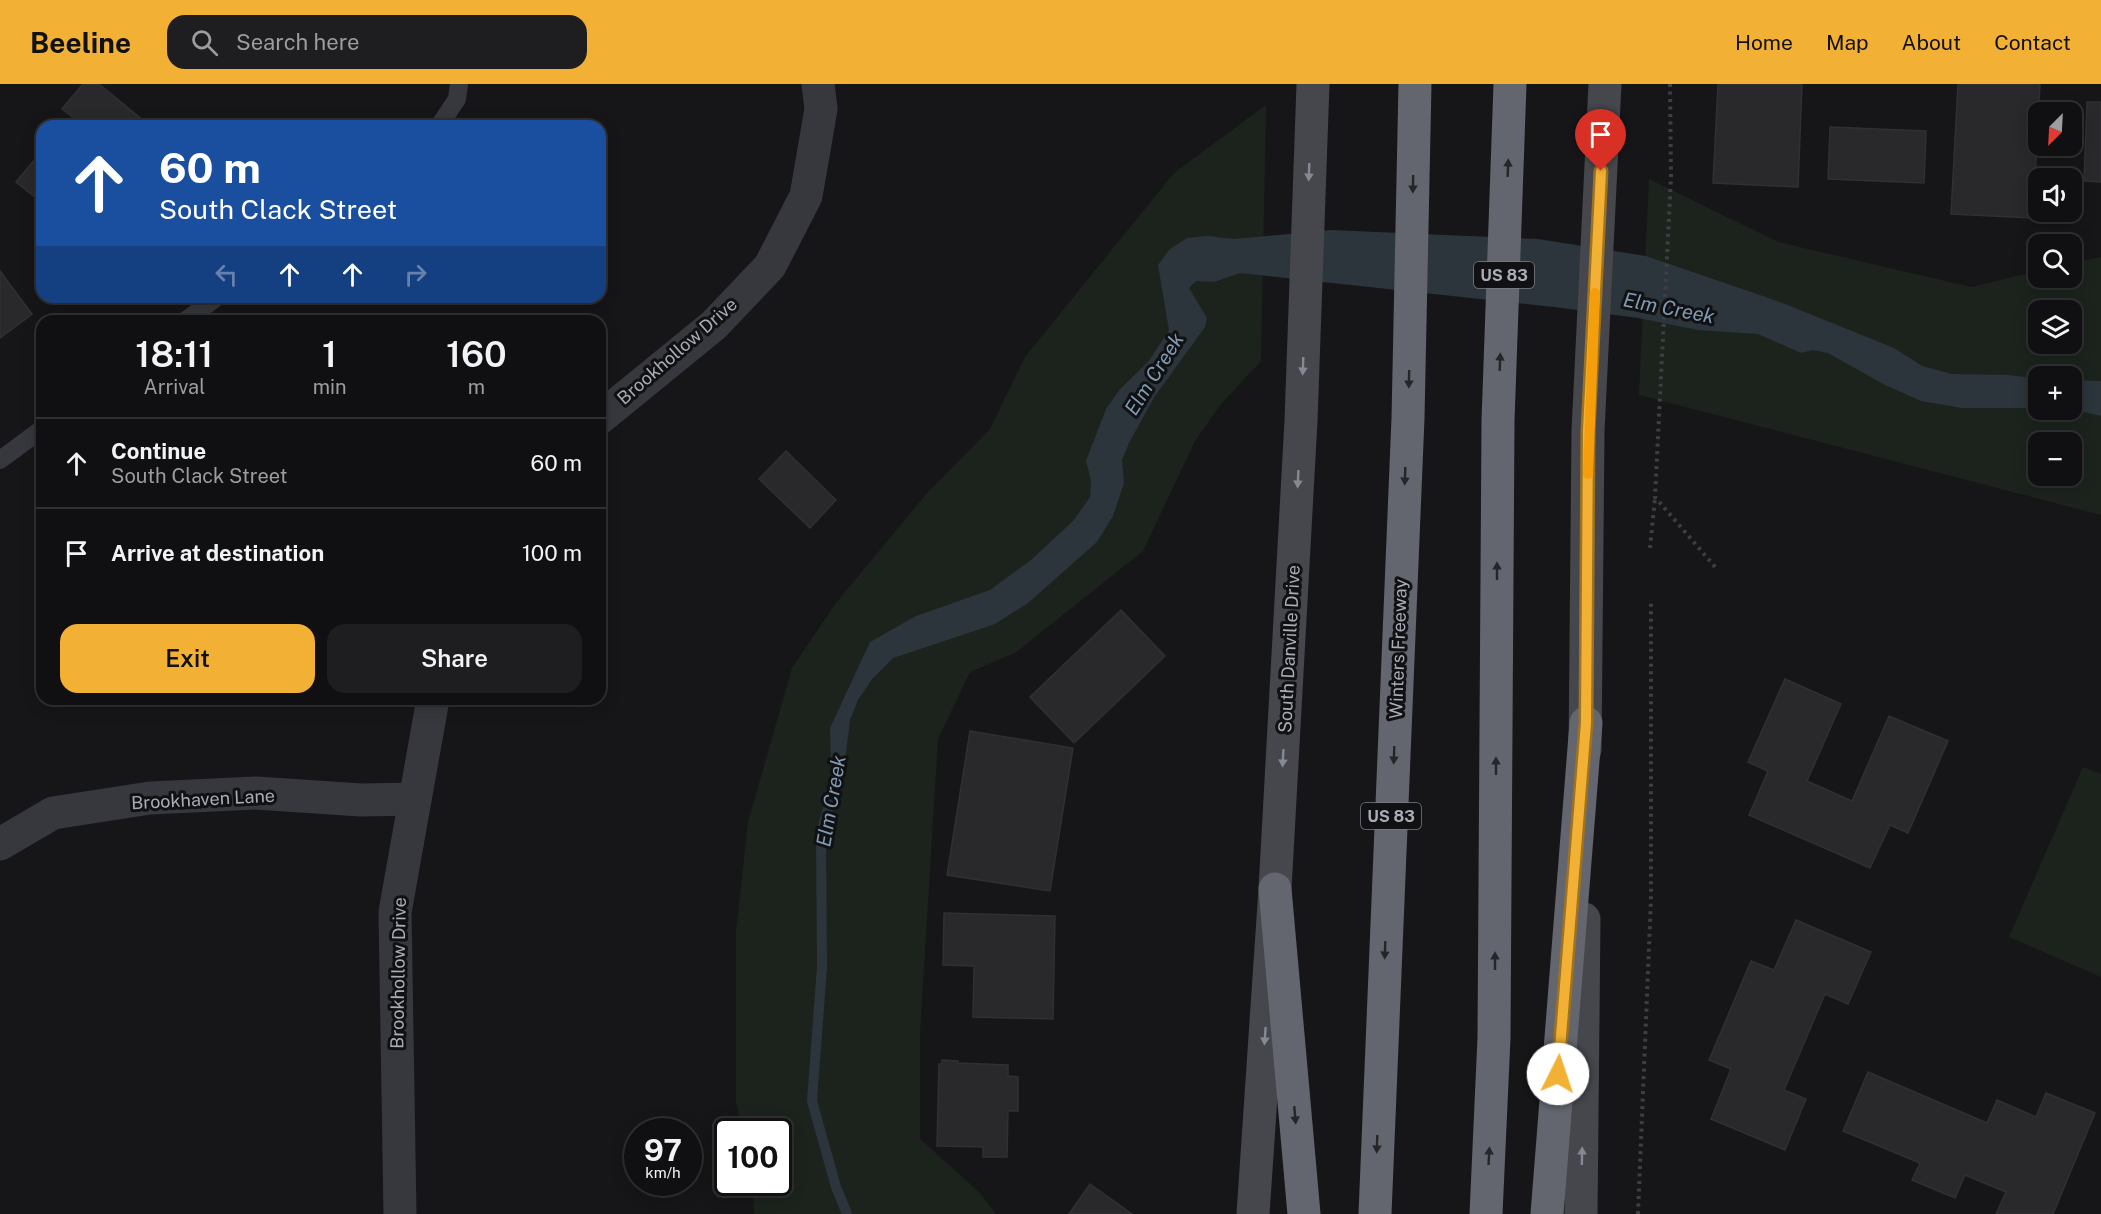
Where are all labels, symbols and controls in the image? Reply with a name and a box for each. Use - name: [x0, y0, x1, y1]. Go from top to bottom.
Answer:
- search box: [167, 15, 587, 69]
- text: Beeline: [30, 26, 131, 59]
- icon: search: [188, 26, 221, 59]
- text: Search here: [236, 29, 360, 55]
- text: Home: [1735, 30, 1793, 55]
- text: Map: [1826, 30, 1869, 55]
- text: About: [1902, 30, 1961, 55]
- text: Contact: [1994, 30, 2071, 55]
- north arrow: [2028, 102, 2082, 156]
- map controls: [2028, 102, 2082, 486]
- pin: [1575, 109, 1626, 171]
- icon: arrive: [1584, 118, 1617, 151]
- text: 60 m: [159, 143, 261, 192]
- icon: ahead: [60, 144, 138, 222]
- one-way arrow: [1503, 158, 1512, 177]
- one-way arrow: [1305, 162, 1314, 181]
- button: sound: [2028, 168, 2082, 222]
- one-way arrow: [1408, 174, 1418, 193]
- text: South Clack Street: [159, 193, 397, 225]
- button: search: [2028, 234, 2082, 288]
- icon: left: [210, 258, 243, 291]
- icon: ahead: [273, 258, 306, 291]
- icon: ahead: [336, 258, 369, 291]
- icon: right: [399, 258, 432, 291]
- road number: US 83: [1474, 262, 1534, 288]
- water label: Elm Creek: [1621, 287, 1717, 329]
- street label: Brookhollow Drive: [613, 293, 741, 409]
- button: layers: [2028, 300, 2082, 354]
- water label: Elm Creek: [1119, 328, 1189, 420]
- text: 18:11: [135, 333, 213, 375]
- text: 1: [322, 333, 337, 375]
- text: 160: [446, 333, 507, 375]
- one-way arrow: [1496, 353, 1505, 372]
- one-way arrow: [1298, 357, 1308, 376]
- button: +: [2028, 366, 2082, 420]
- one-way arrow: [1404, 369, 1413, 388]
- text: Arrival: [143, 375, 205, 399]
- text: min: [313, 375, 347, 399]
- text: m: [468, 375, 485, 399]
- button: −: [2028, 432, 2082, 486]
- text: Continue: [111, 438, 206, 464]
- icon: ahead: [60, 447, 93, 480]
- text: 60 m: [531, 450, 582, 476]
- text: South Clack Street: [111, 464, 288, 488]
- one-way arrow: [1401, 467, 1410, 486]
- one-way arrow: [1293, 470, 1302, 489]
- icon: arrive: [60, 537, 93, 570]
- text: Arrive at destination: [111, 540, 324, 566]
- text: 100 m: [522, 540, 582, 566]
- one-way arrow: [1492, 561, 1502, 580]
- street label: South Danville Drive: [1274, 564, 1304, 734]
- street label: Winters Freeway: [1385, 578, 1411, 719]
- button: Exit: [60, 624, 315, 693]
- button: Share: [327, 624, 582, 693]
- one-way arrow: [1389, 745, 1398, 764]
- one-way arrow: [1278, 749, 1287, 768]
- water label: Elm Creek: [811, 753, 851, 849]
- one-way arrow: [1491, 756, 1501, 775]
- street label: Brookhaven Lane: [131, 785, 275, 813]
- road number: US 83: [1361, 803, 1421, 829]
- street label: Brookhollow Drive: [386, 897, 410, 1049]
- one-way arrow: [1381, 940, 1390, 959]
- one-way arrow: [1490, 951, 1500, 970]
- one-way arrow: [1261, 1027, 1270, 1046]
- position arrow: [1526, 1042, 1590, 1106]
- one-way arrow: [1290, 1105, 1300, 1124]
- speed limit sign: 100: [714, 1118, 792, 1196]
- text: 97: [644, 1132, 682, 1168]
- one-way arrow: [1373, 1135, 1382, 1154]
- one-way arrow: [1484, 1146, 1493, 1165]
- one-way arrow: [1577, 1146, 1587, 1165]
- text: km/h: [645, 1164, 681, 1181]

